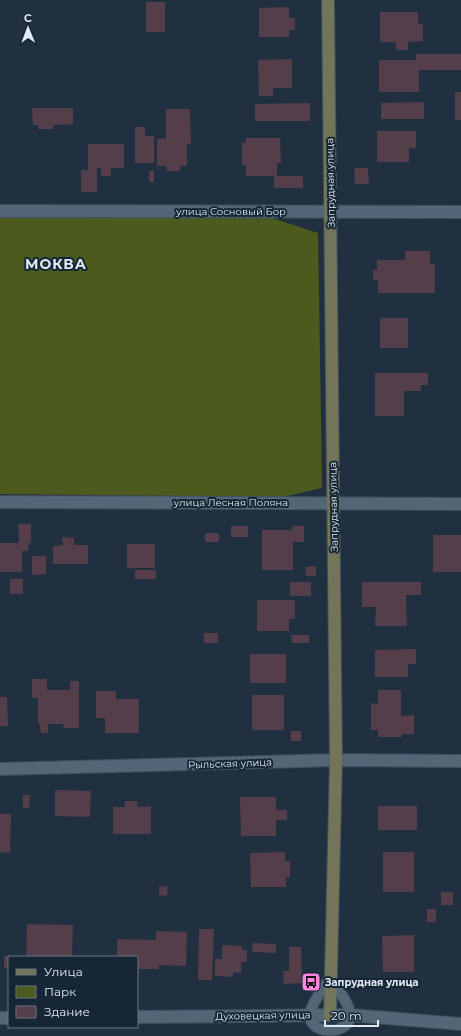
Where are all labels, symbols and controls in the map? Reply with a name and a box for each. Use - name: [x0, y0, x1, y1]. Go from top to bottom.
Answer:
- north arrow: [8, 8, 48, 48]
- text: С: [24, 11, 32, 25]
- street label: Запрудная улица: [323, 138, 338, 228]
- street label: улица Сосновый Бор: [175, 205, 286, 218]
- district label: МОКВА: [25, 255, 87, 273]
- street label: Запрудная улица: [326, 462, 341, 552]
- street label: улица Лесная Поляна: [173, 496, 288, 509]
- street label: Рыльская улица: [188, 756, 272, 771]
- legend: [8, 956, 138, 1028]
- text: Улица: [44, 964, 83, 979]
- bus stop icon: Запрудная улица: [300, 971, 322, 993]
- place label: Запрудная улица: [324, 976, 419, 989]
- text: Парк: [44, 984, 76, 999]
- scale bar: [325, 1002, 378, 1028]
- text: Здание: [44, 1004, 90, 1019]
- street label: Духовецкая улица: [215, 1008, 311, 1023]
- text: 20 m: [331, 1008, 362, 1023]

